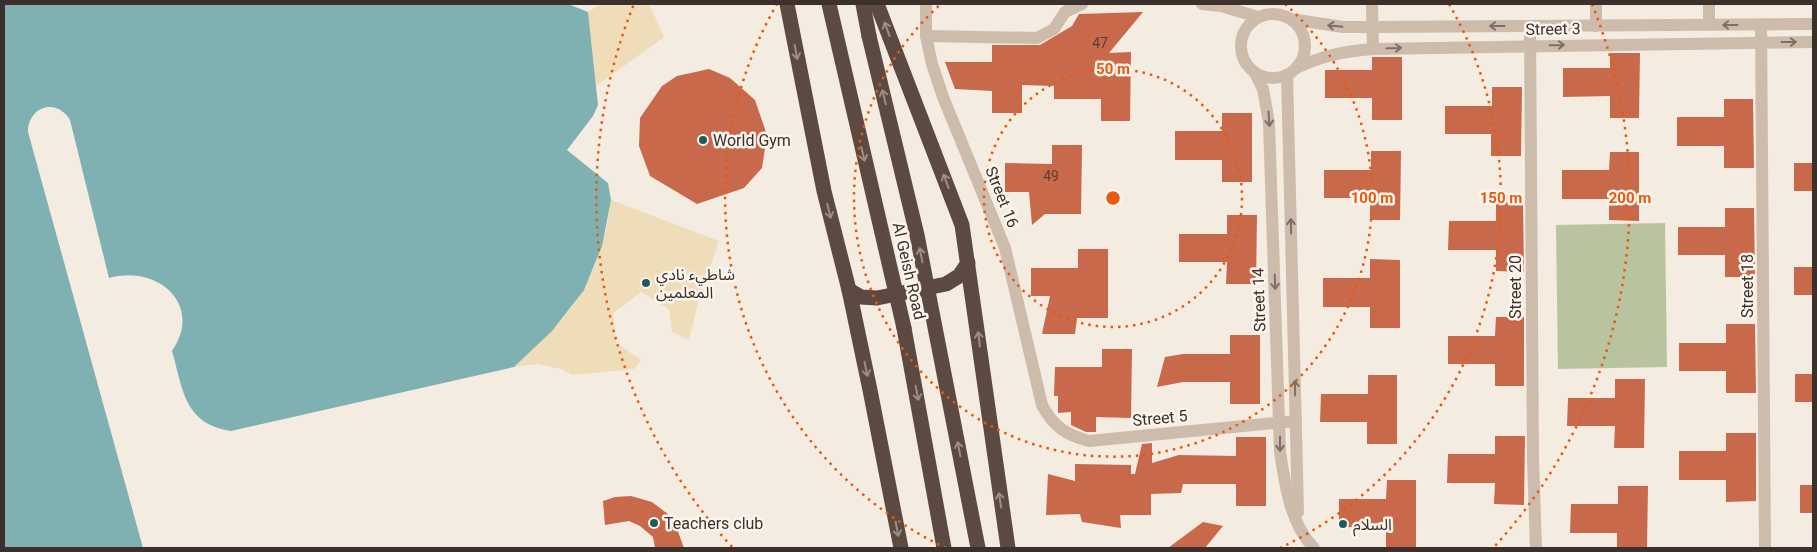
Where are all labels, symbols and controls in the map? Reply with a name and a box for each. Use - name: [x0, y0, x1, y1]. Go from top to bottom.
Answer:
- street label: Street 3: [1525, 19, 1581, 39]
- one-way arrow: [1722, 20, 1738, 30]
- one-way arrow: [1327, 21, 1343, 31]
- one-way arrow: [1489, 21, 1506, 31]
- one-way arrow: [882, 22, 891, 38]
- house number: 47: [1092, 35, 1108, 51]
- one-way arrow: [1780, 37, 1797, 47]
- one-way arrow: [1548, 40, 1564, 50]
- one-way arrow: [791, 43, 801, 59]
- one-way arrow: [1386, 43, 1402, 53]
- text: 50 m: [1096, 60, 1130, 78]
- one-way arrow: [879, 89, 888, 105]
- one-way arrow: [1264, 111, 1273, 127]
- place label: World Gym: [713, 131, 791, 150]
- marker: World Gym: [697, 134, 709, 146]
- one-way arrow: [858, 145, 868, 161]
- street label: Street 16: [981, 164, 1023, 230]
- house number: 49: [1043, 168, 1059, 184]
- one-way arrow: [941, 174, 950, 189]
- centre of rings: [1104, 189, 1122, 207]
- text: 100 m: [1351, 189, 1393, 207]
- text: 150 m: [1480, 189, 1522, 207]
- text: 200 m: [1609, 189, 1651, 207]
- one-way arrow: [825, 202, 834, 218]
- one-way arrow: [1286, 218, 1296, 234]
- street label: Al Geish Road: [889, 220, 929, 322]
- one-way arrow: [916, 247, 925, 263]
- street label: Street 18: [1738, 254, 1757, 318]
- street label: Street 20: [1506, 255, 1525, 319]
- place label: شاطيء نادي المعلمين: [656, 265, 735, 302]
- street label: Street 14: [1248, 268, 1270, 332]
- one-way arrow: [1270, 274, 1280, 290]
- marker: شاطيء نادي المعلمين: [640, 277, 652, 289]
- one-way arrow: [974, 331, 984, 347]
- one-way arrow: [862, 361, 871, 377]
- one-way arrow: [1290, 381, 1300, 397]
- one-way arrow: [913, 384, 922, 400]
- street label: Street 5: [1132, 406, 1188, 430]
- one-way arrow: [1275, 436, 1285, 452]
- one-way arrow: [954, 441, 964, 457]
- one-way arrow: [995, 493, 1005, 509]
- place label: Teachers club: [664, 514, 763, 533]
- place label: السلام: [1353, 515, 1392, 537]
- marker: Teachers club: [648, 517, 660, 529]
- marker: السلام: [1337, 518, 1349, 530]
- one-way arrow: [893, 520, 902, 536]

